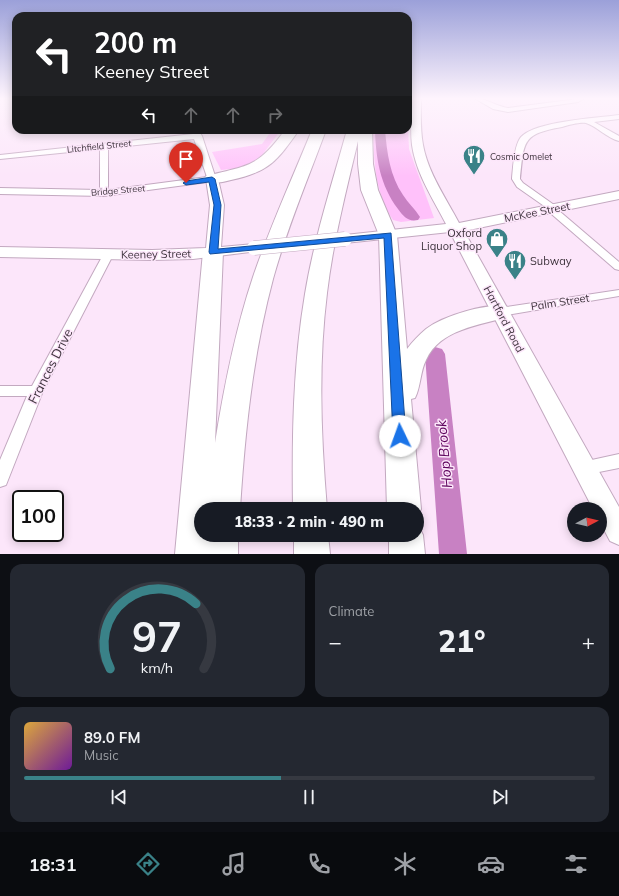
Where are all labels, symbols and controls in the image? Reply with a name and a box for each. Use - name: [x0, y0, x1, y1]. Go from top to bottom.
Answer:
- text: 200 m: [94, 25, 177, 60]
- icon: left: [28, 28, 80, 80]
- text: Keeney Street: [94, 60, 209, 83]
- icon: left: [138, 104, 160, 126]
- icon: ahead: [180, 104, 202, 126]
- icon: ahead: [222, 104, 244, 126]
- icon: right: [264, 104, 286, 126]
- street label: Litchfield Street: [66, 137, 132, 155]
- pin: [169, 142, 203, 183]
- restaurant icon: Cosmic Omelet: [461, 143, 487, 176]
- icon: arrive: [175, 148, 197, 170]
- place label: Cosmic Omelet: [490, 151, 552, 162]
- street label: Bridge Street: [90, 182, 146, 198]
- street label: McKee Street: [503, 199, 571, 225]
- place label: Oxford Liquor Shop: [421, 226, 482, 253]
- shop icon: Oxford Liquor Shop: [484, 226, 510, 259]
- street label: Keeney Street: [121, 246, 191, 262]
- restaurant icon: Subway: [502, 248, 528, 281]
- place label: Subway: [530, 254, 572, 268]
- street label: Hartford Road: [481, 283, 527, 355]
- street label: Palm Street: [530, 290, 590, 314]
- street label: Frances Drive: [24, 326, 76, 406]
- position arrow: [379, 415, 421, 457]
- water label: Hop Brook: [432, 418, 456, 489]
- speed limit sign: 100: [12, 490, 64, 542]
- north arrow: [567, 502, 607, 542]
- map controls: [567, 502, 607, 542]
- text: 18:33 · 2 min · 490 m: [234, 512, 384, 531]
- text: Climate: [329, 603, 374, 619]
- text: 97: [132, 609, 182, 661]
- text: 21°: [438, 622, 486, 660]
- text: −: [329, 628, 342, 656]
- text: +: [582, 628, 595, 656]
- text: km/h: [141, 658, 173, 676]
- text: 89.0 FM: [84, 728, 140, 747]
- text: Music: [84, 747, 119, 763]
- icon: previous: [108, 786, 130, 808]
- icon: pause: [298, 786, 320, 808]
- icon: next: [489, 786, 511, 808]
- icon: directions: [134, 850, 162, 878]
- icon: music: [220, 850, 248, 878]
- icon: phone: [305, 850, 333, 878]
- icon: climate: [391, 850, 419, 878]
- icon: car: [477, 850, 505, 878]
- icon: filters: [562, 850, 590, 878]
- text: 18:31: [29, 853, 76, 876]

